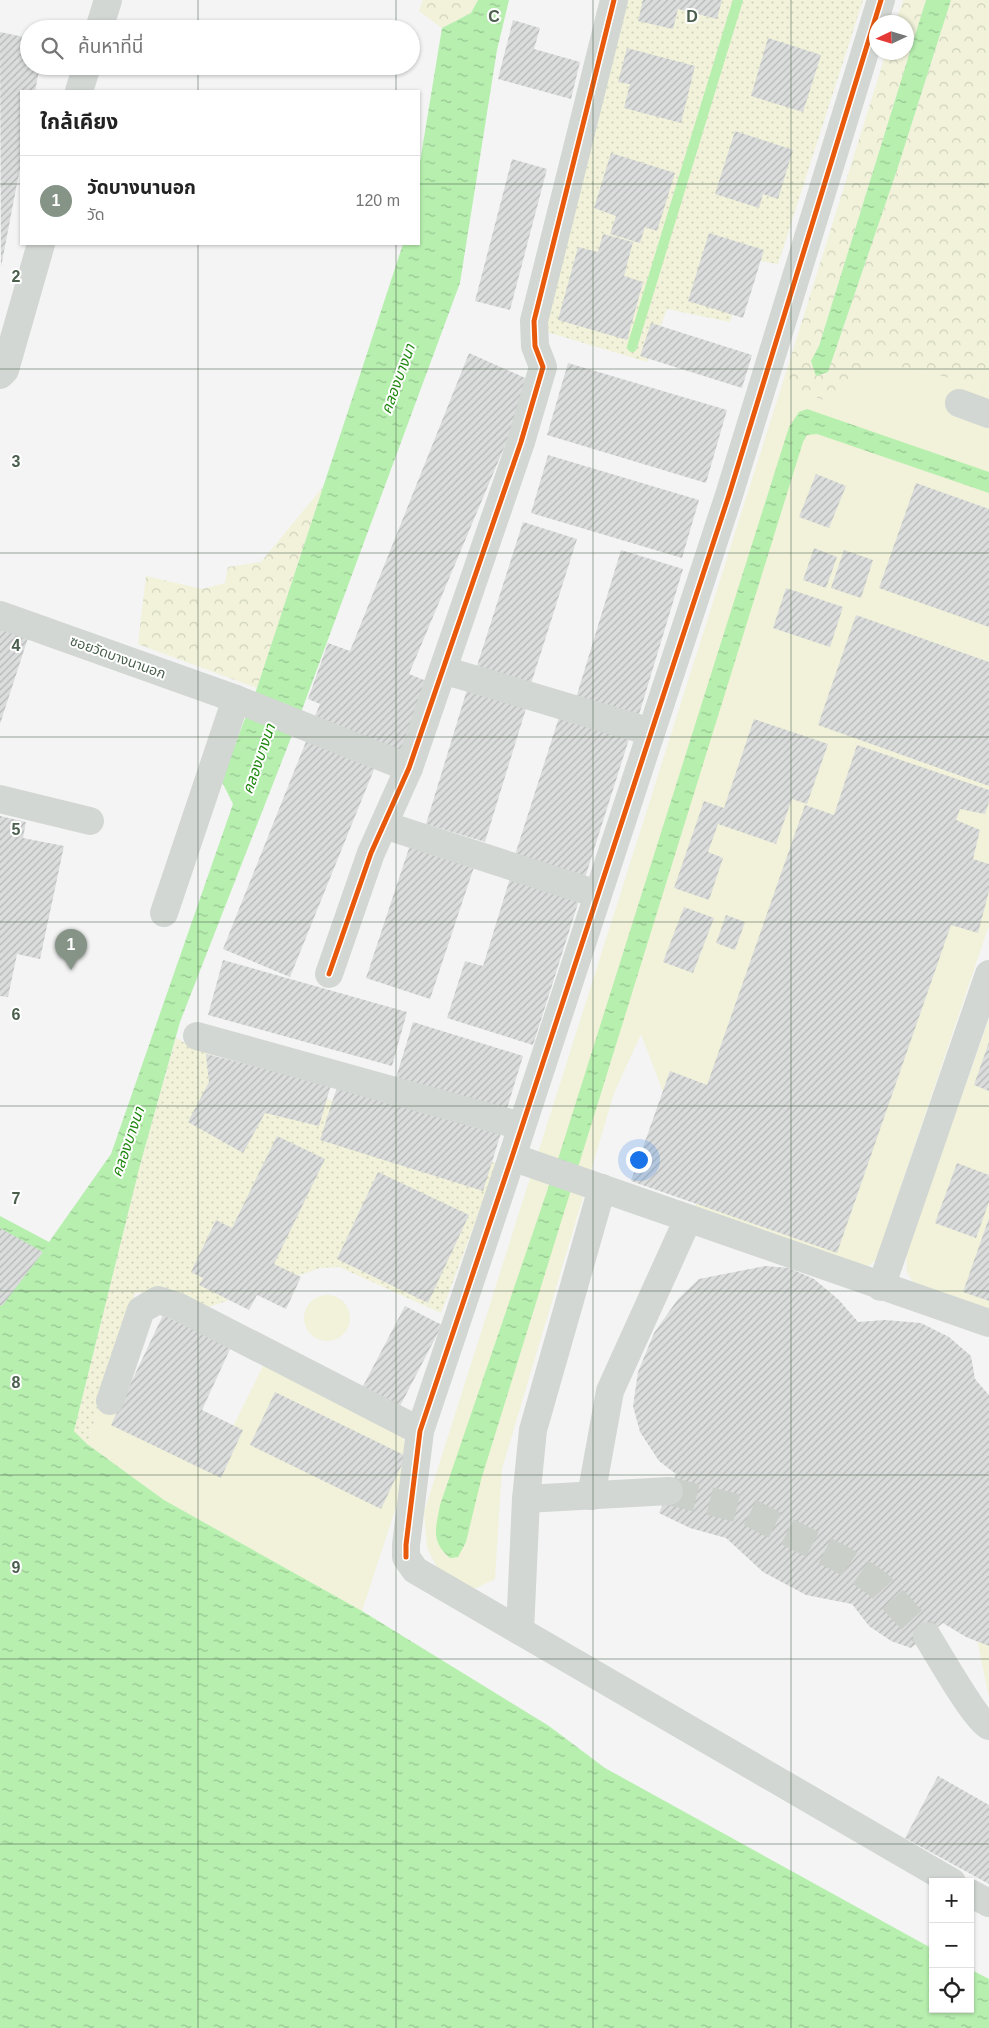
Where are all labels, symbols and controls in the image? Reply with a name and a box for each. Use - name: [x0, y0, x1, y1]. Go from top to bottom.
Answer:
- text: C: [488, 8, 500, 25]
- text: D: [686, 8, 698, 25]
- north arrow: [869, 15, 914, 60]
- search box: [20, 20, 420, 75]
- icon: search: [38, 34, 66, 62]
- text: ค้นหาที่นี่: [78, 36, 143, 57]
- text: ใกล้เคียง: [40, 110, 118, 133]
- text: วัดบางนานอก: [87, 177, 196, 198]
- text: 1: [52, 192, 60, 209]
- text: 120 m: [356, 192, 400, 209]
- text: วัด: [87, 206, 105, 223]
- text: 2: [12, 268, 21, 285]
- water label: คลองบางนา: [377, 341, 418, 416]
- text: 3: [12, 453, 21, 470]
- street label: ซอยวัดบางนานอก: [68, 632, 168, 682]
- text: 4: [12, 637, 21, 654]
- water label: คลองบางนา: [239, 721, 279, 796]
- text: 5: [12, 821, 21, 838]
- pin: 1: [55, 929, 87, 970]
- text: 6: [12, 1006, 21, 1023]
- water label: คลองบางนา: [108, 1104, 148, 1179]
- your location: [626, 1147, 652, 1173]
- text: 7: [12, 1190, 21, 1207]
- text: 8: [12, 1374, 21, 1391]
- text: 9: [12, 1559, 21, 1576]
- map controls: [929, 1878, 974, 2013]
- button: +: [929, 1878, 974, 1923]
- button: −: [929, 1923, 974, 1968]
- button: locate: [929, 1968, 974, 2013]

